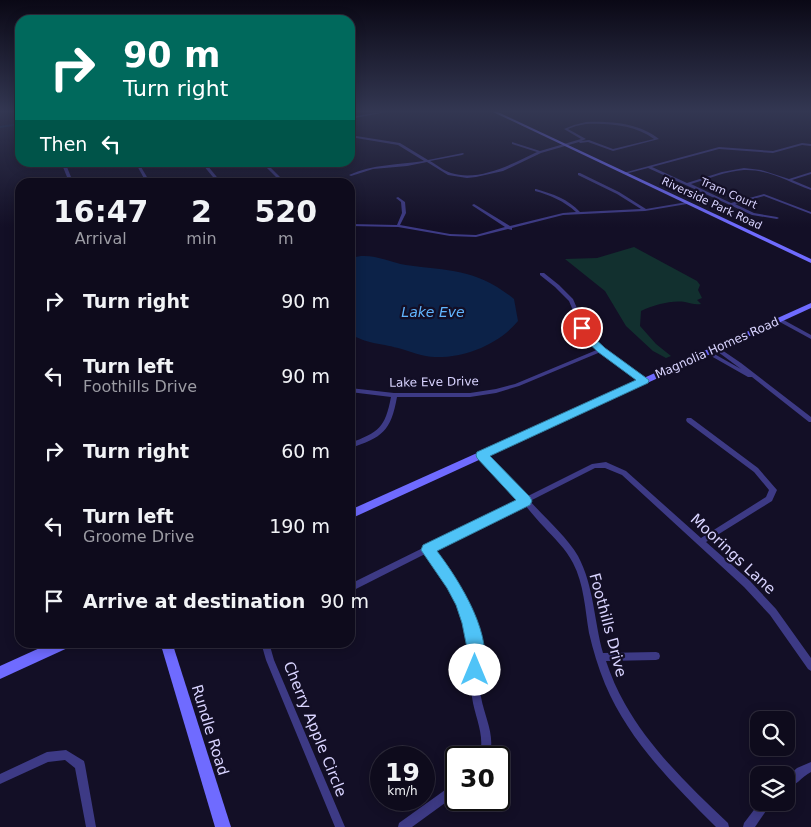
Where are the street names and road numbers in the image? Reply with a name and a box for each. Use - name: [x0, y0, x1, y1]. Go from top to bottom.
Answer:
- street label: Riverside Park Road: [659, 174, 764, 232]
- street label: Tram Court: [697, 175, 760, 212]
- street label: Magnolia Homes Road: [653, 314, 781, 382]
- street label: Lake Eve Drive: [389, 374, 479, 390]
- street label: Moorings Lane: [687, 510, 779, 598]
- street label: Foothills Drive: [585, 571, 631, 679]
- street label: Cherry Apple Circle: [280, 659, 350, 799]
- street label: Rundle Road: [188, 682, 232, 778]

